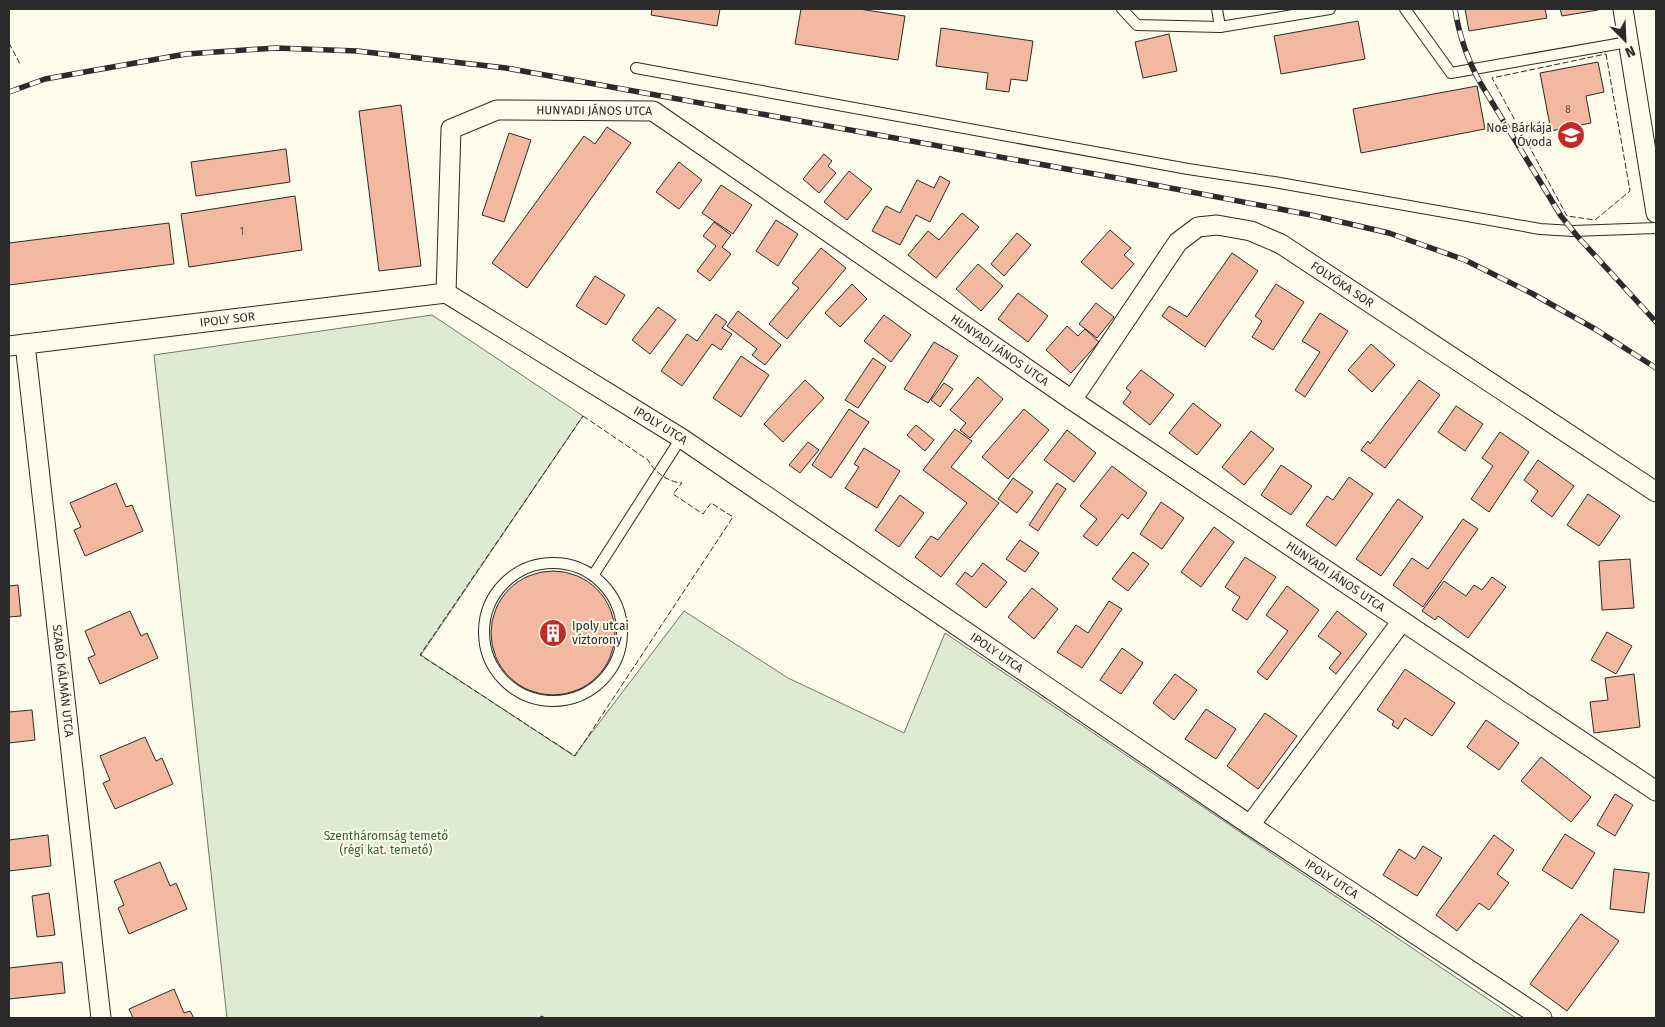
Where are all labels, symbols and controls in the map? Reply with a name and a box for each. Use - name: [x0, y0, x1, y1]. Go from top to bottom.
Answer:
- north arrow: [1600, 15, 1650, 65]
- text: N: [1622, 42, 1638, 61]
- street label: HUNYADI JÁNOS UTCA: [536, 103, 652, 118]
- house number: 8: [1565, 104, 1571, 116]
- school or university icon: Noé Bárkája Óvoda: [1556, 120, 1586, 150]
- place label: Noé Bárkája Óvoda: [1486, 121, 1552, 149]
- house number: 1: [240, 226, 244, 238]
- street label: FOLYÓKA SOR: [1308, 259, 1376, 310]
- street label: IPOLY SOR: [199, 309, 256, 330]
- street label: HUNYADI JÁNOS UTCA: [948, 311, 1051, 389]
- street label: IPOLY UTCA: [631, 403, 690, 447]
- street label: HUNYADI JÁNOS UTCA: [1283, 538, 1388, 615]
- building icon: Ipoly utcai víztorony: [538, 618, 568, 648]
- place label: Ipoly utcai víztorony: [572, 619, 629, 647]
- street label: SZABÓ KÁLMÁN UTCA: [50, 624, 76, 738]
- street label: IPOLY UTCA: [968, 630, 1026, 676]
- park label: Szentháromság temető (régi kat. temető): [324, 829, 448, 857]
- street label: IPOLY UTCA: [1302, 856, 1361, 902]

